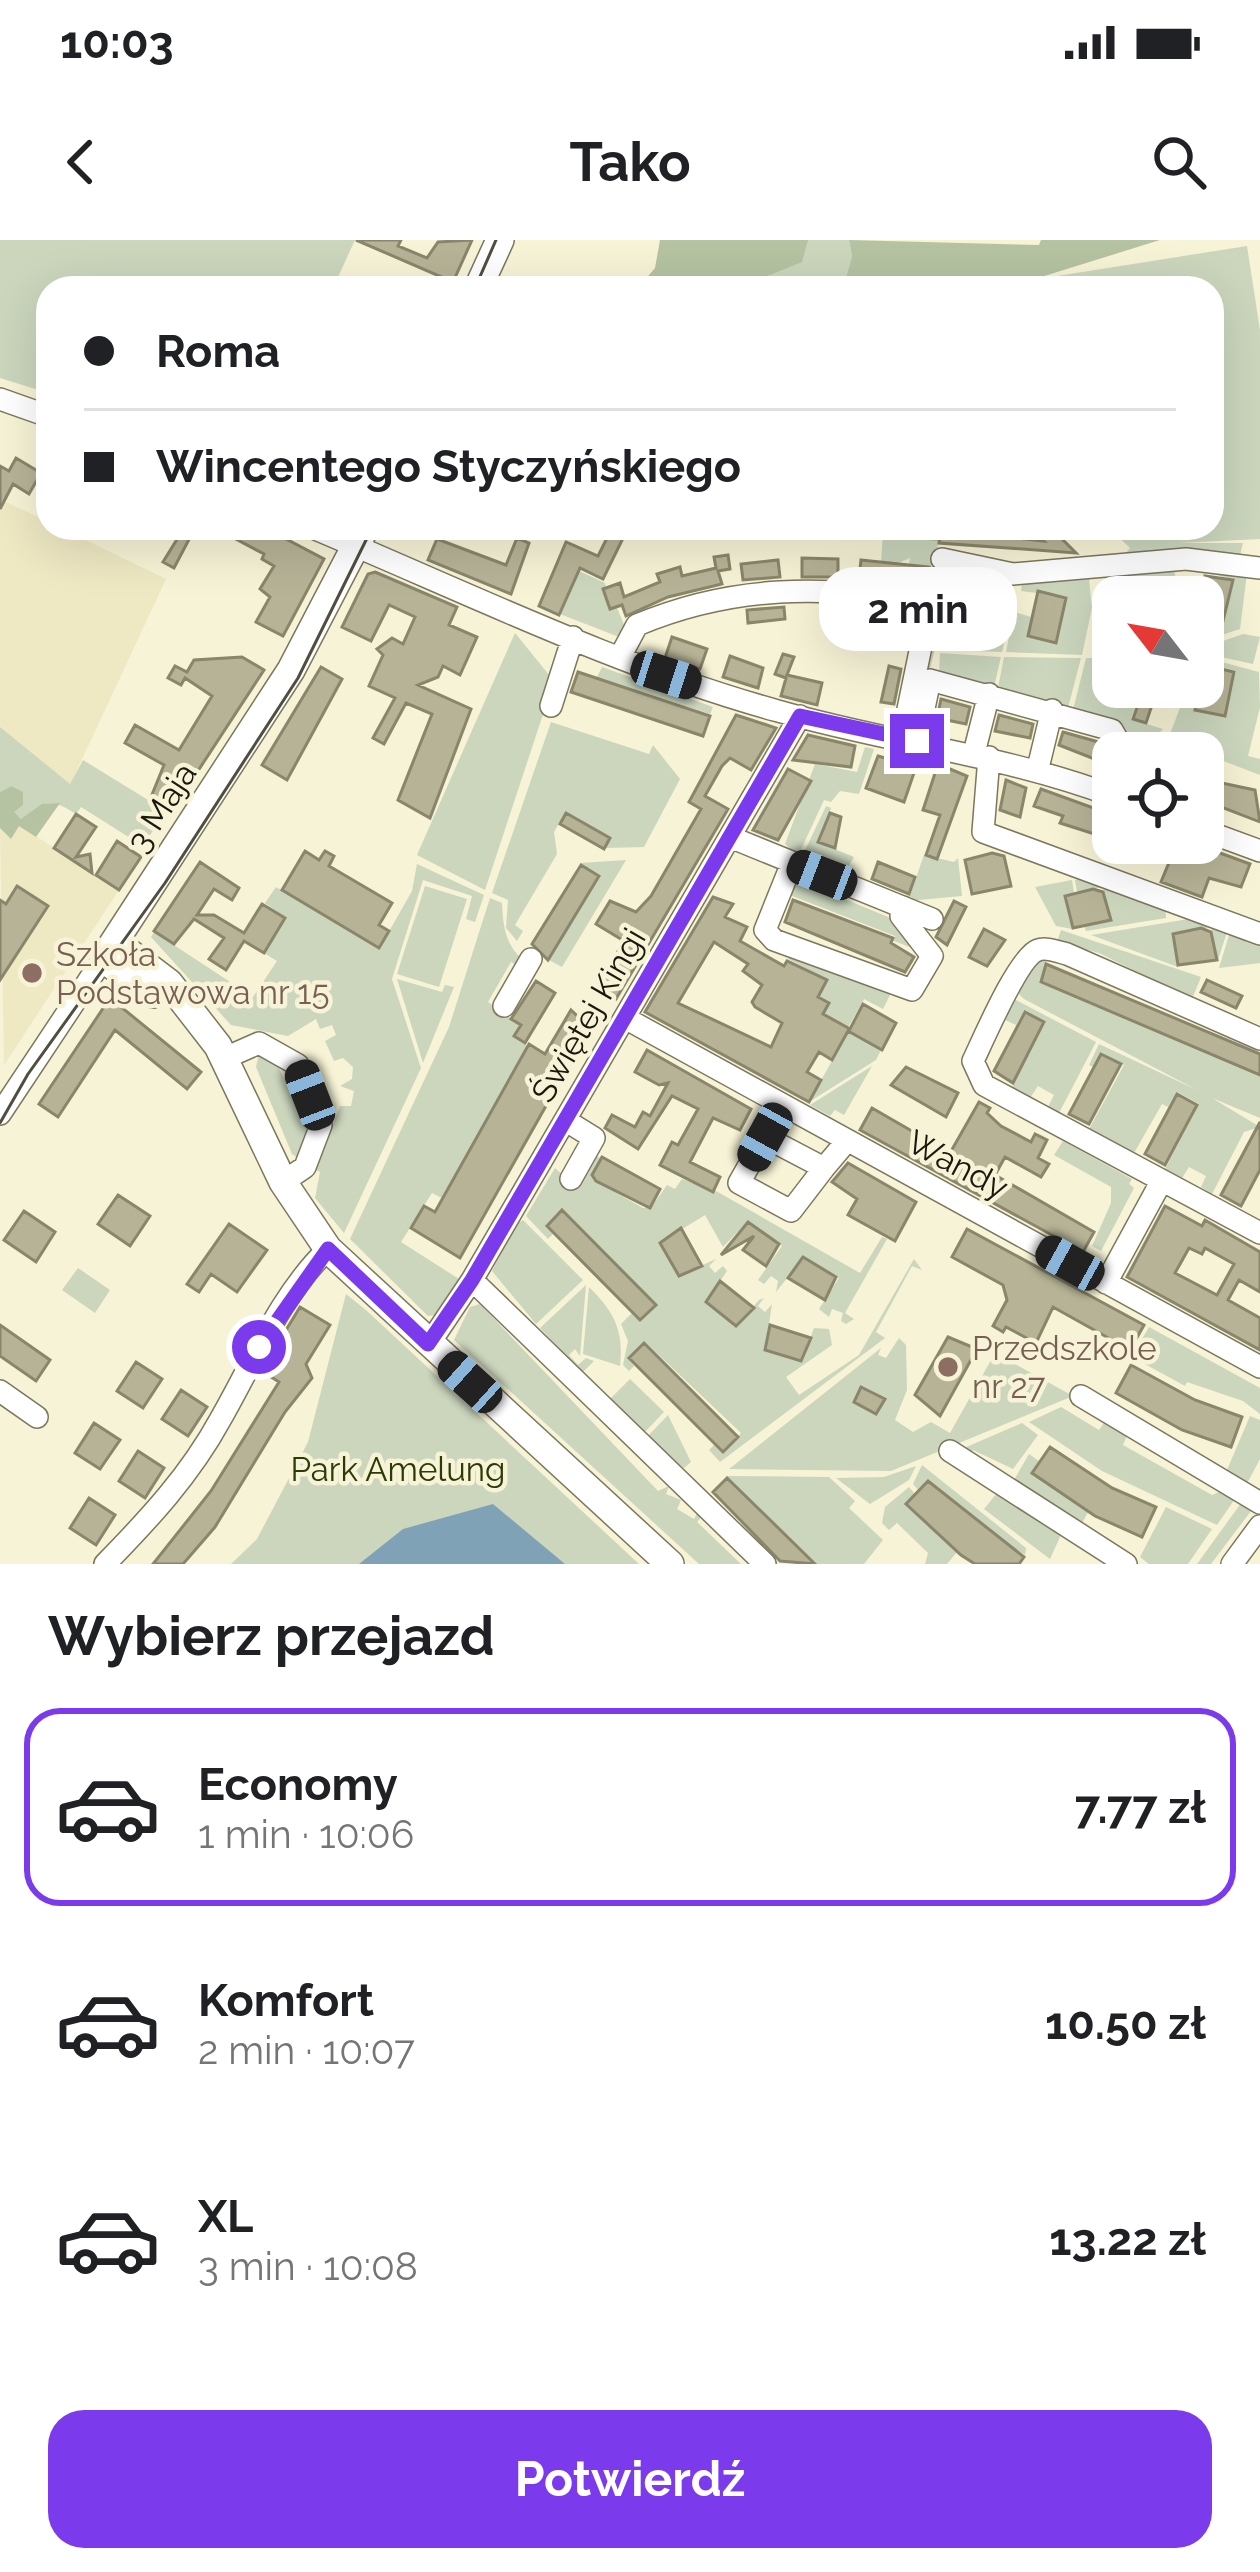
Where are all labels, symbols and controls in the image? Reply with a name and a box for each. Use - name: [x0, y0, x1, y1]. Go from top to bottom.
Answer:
- text: 10:03: [60, 16, 174, 69]
- icon: back: [48, 129, 114, 195]
- icon: search: [1146, 129, 1212, 195]
- text: Tako: [569, 130, 691, 194]
- text: Roma: [156, 325, 280, 378]
- text: Wincentego Styczyńskiego: [156, 440, 741, 493]
- callout: 2 min: [818, 567, 1016, 651]
- north arrow: [1092, 576, 1224, 708]
- map controls: [1092, 576, 1224, 864]
- text: 2 min: [867, 586, 969, 632]
- car: [626, 647, 706, 703]
- route end: [890, 714, 944, 768]
- button: locate: [1092, 732, 1224, 864]
- street label: 3 Maja: [118, 755, 205, 859]
- car: [782, 845, 862, 905]
- street label: Świętej Kingi: [522, 921, 654, 1109]
- place label: Szkoła Podstawowa nr 15: [56, 935, 329, 1012]
- marker: Szkoła Podstawowa nr 15: [19, 960, 45, 986]
- car: [280, 1055, 340, 1135]
- car: [732, 1097, 798, 1177]
- street label: Wandy: [901, 1122, 1015, 1207]
- car: [1030, 1230, 1110, 1296]
- route start: [232, 1320, 286, 1374]
- place label: Przedszkole nr 27: [972, 1329, 1157, 1406]
- car: [431, 1345, 509, 1419]
- marker: Przedszkole nr 27: [935, 1354, 961, 1380]
- park label: Park Amelung: [290, 1450, 506, 1489]
- text: Wybierz przejazd: [48, 1604, 495, 1668]
- icon: car: [54, 1753, 162, 1861]
- text: Economy: [198, 1758, 398, 1811]
- text: 7.77 zł: [1075, 1781, 1206, 1834]
- text: 1 min · 10:06: [198, 1811, 414, 1857]
- icon: car: [54, 1969, 162, 2077]
- text: Komfort: [198, 1974, 374, 2027]
- text: 10.50 zł: [1045, 1997, 1206, 2050]
- text: 2 min · 10:07: [198, 2027, 415, 2073]
- icon: car: [54, 2185, 162, 2293]
- text: XL: [198, 2190, 253, 2243]
- text: 13.22 zł: [1049, 2213, 1206, 2266]
- text: 3 min · 10:08: [198, 2243, 418, 2289]
- button: Potwierdź: [48, 2410, 1212, 2548]

